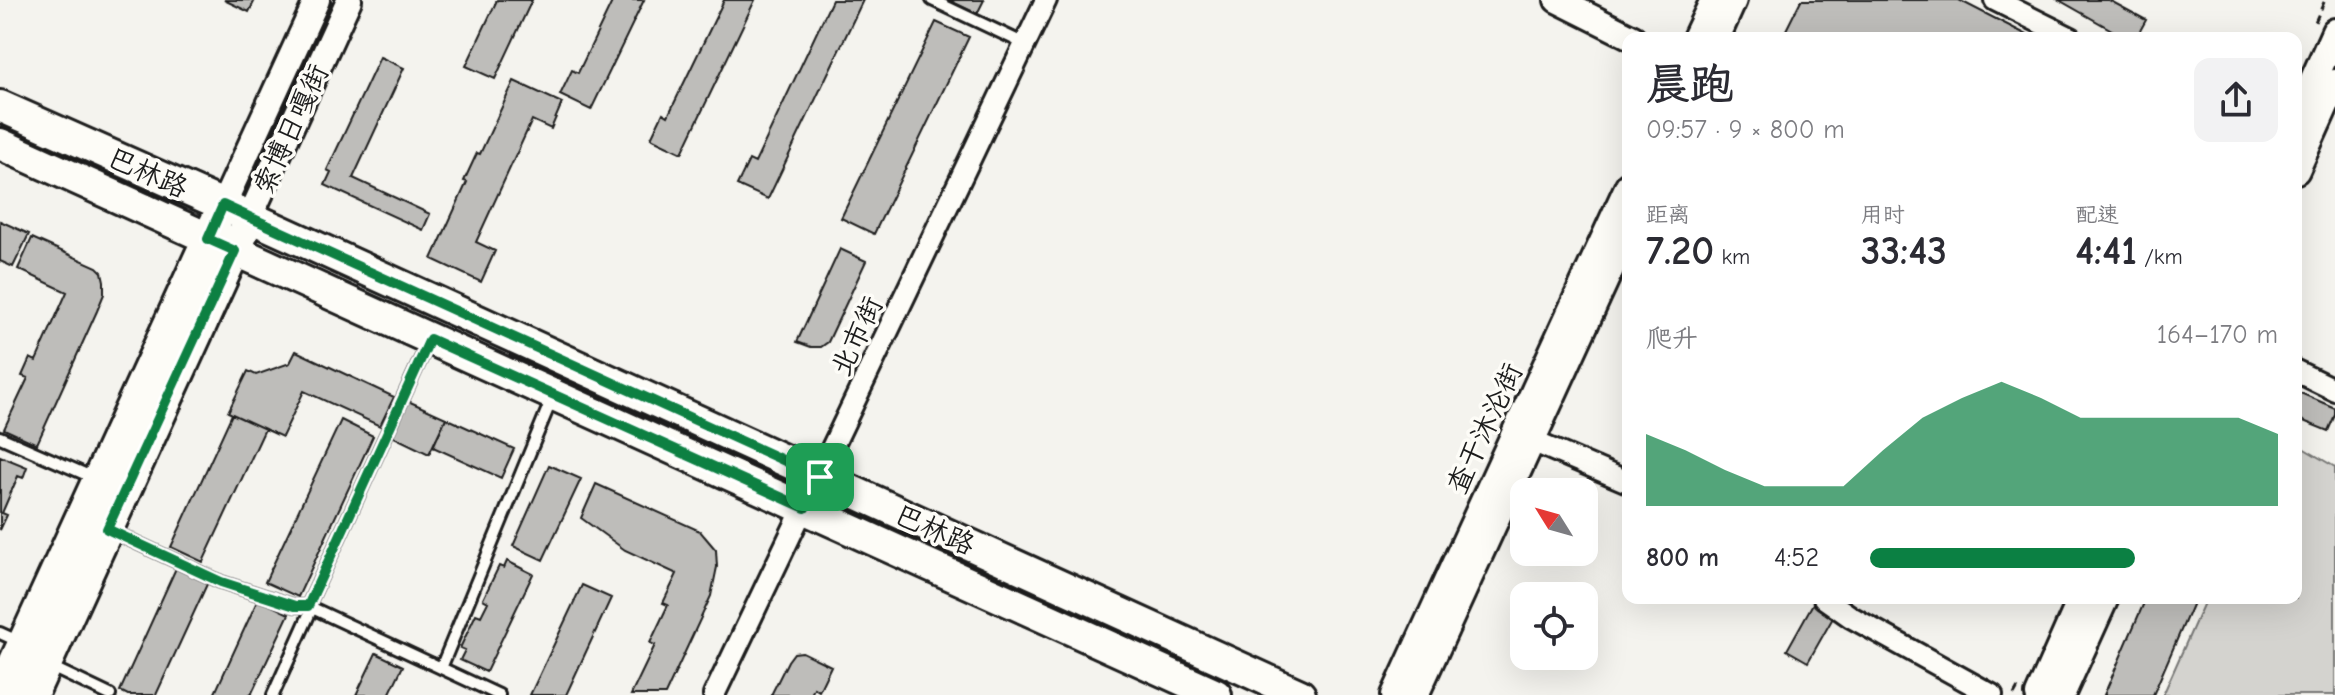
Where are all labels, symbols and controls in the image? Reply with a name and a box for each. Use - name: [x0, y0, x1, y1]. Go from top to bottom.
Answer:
- button: share: [2194, 58, 2278, 142]
- street label: 索博日嘎街: [247, 59, 335, 200]
- text: 晨跑: [1646, 59, 1734, 110]
- text: 09:57 · 9 × 800 m: [1646, 115, 1845, 145]
- street label: 巴林路: [103, 141, 192, 205]
- text: 距离: [1646, 202, 1690, 228]
- text: 用时: [1861, 202, 1905, 228]
- text: 配速: [2075, 202, 2119, 228]
- text: 7.20: [1646, 228, 1714, 274]
- text: 33:43: [1861, 228, 1947, 274]
- text: 4:41: [2075, 228, 2137, 274]
- text: km: [1714, 244, 1750, 270]
- text: /km: [2137, 244, 2183, 270]
- street label: 北市街: [825, 292, 889, 381]
- text: 164–170 m: [2157, 320, 2278, 350]
- text: 爬升: [1646, 324, 1698, 354]
- street label: 查干沐沦街: [1441, 358, 1529, 499]
- pin: [786, 443, 854, 511]
- icon: arrive: [798, 455, 842, 499]
- north arrow: [1510, 478, 1598, 566]
- map controls: [1510, 478, 1598, 670]
- street label: 巴林路: [890, 498, 979, 562]
- text: 800 m: [1646, 543, 1719, 573]
- text: 4:52: [1774, 543, 1819, 573]
- button: locate: [1510, 582, 1598, 670]

